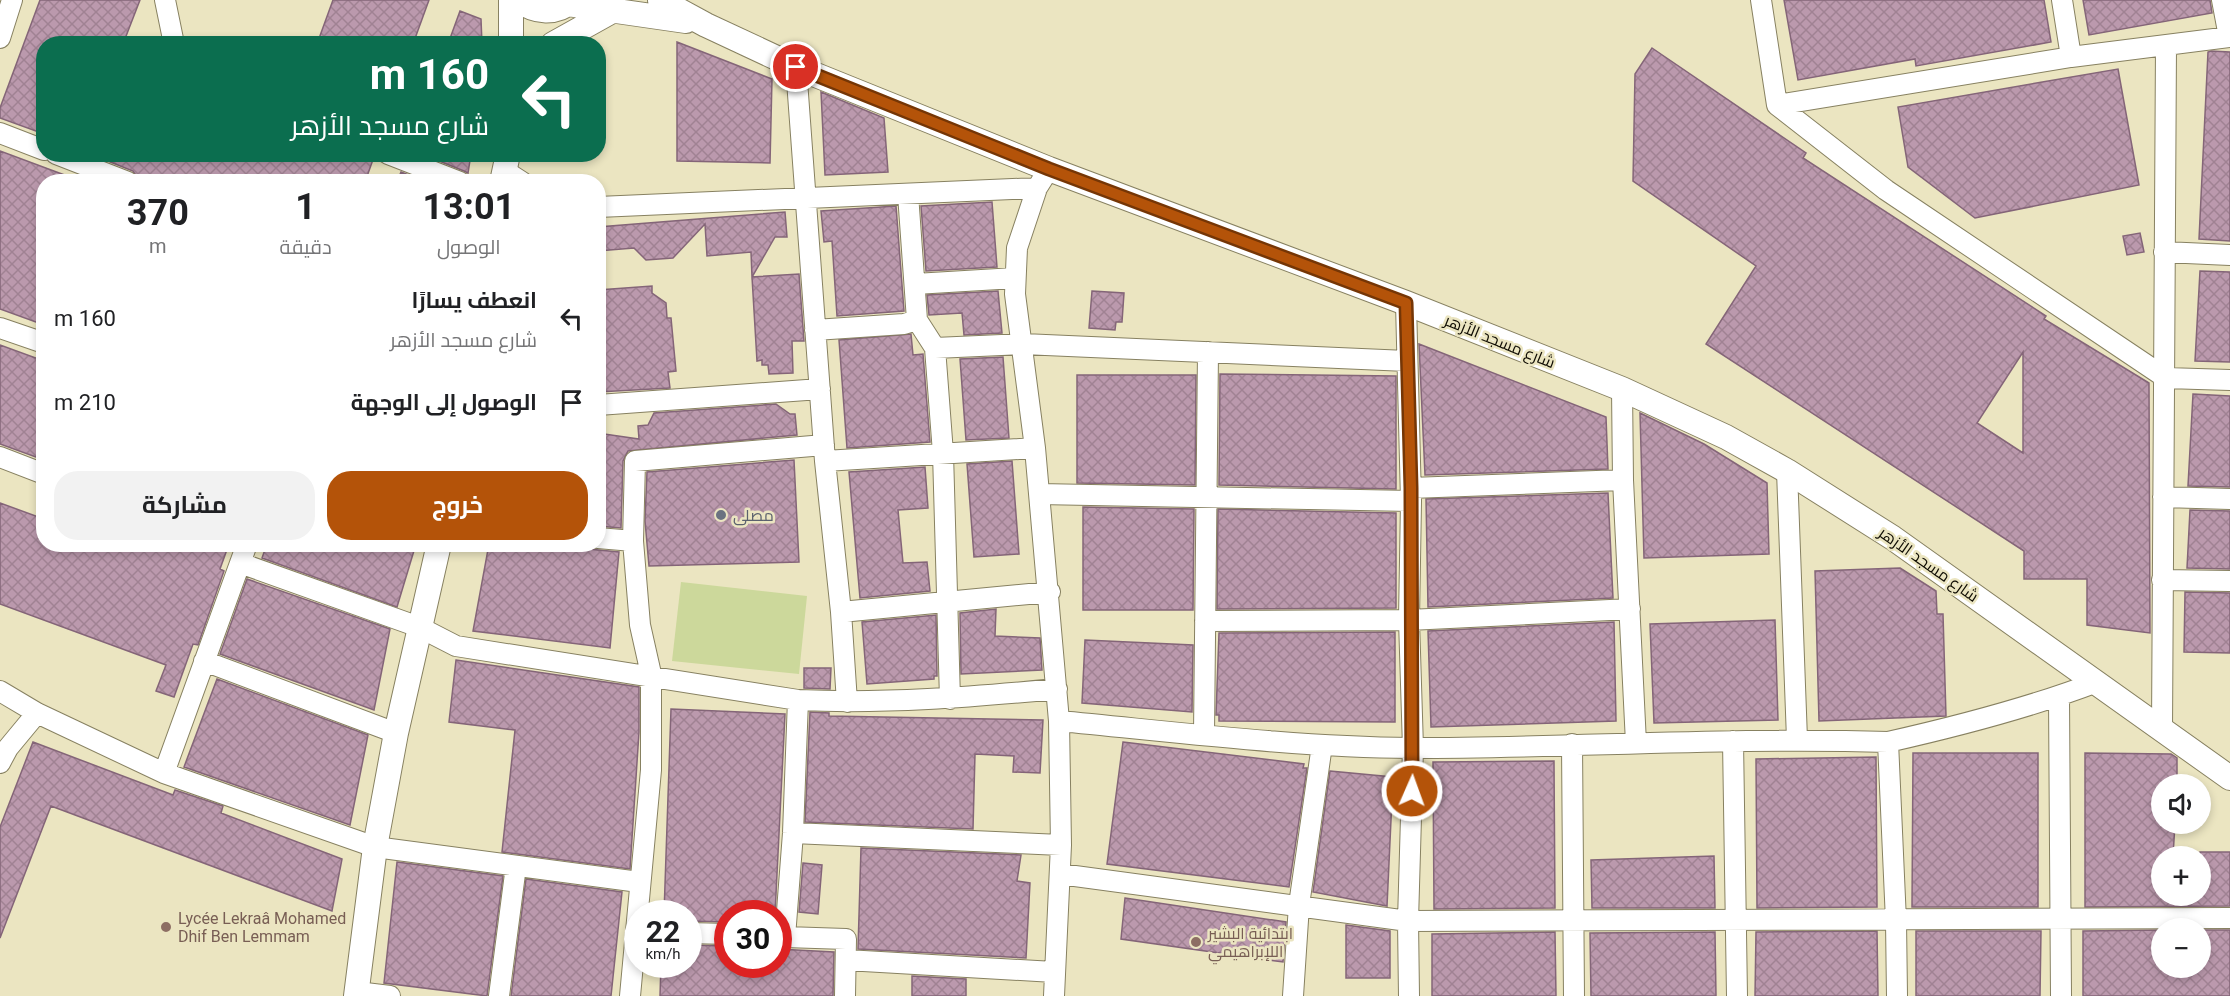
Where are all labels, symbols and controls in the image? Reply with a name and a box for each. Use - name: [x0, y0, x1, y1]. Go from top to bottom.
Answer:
- pin: [770, 41, 821, 92]
- text: 160 m: [370, 50, 489, 99]
- icon: arrive: [779, 50, 812, 83]
- icon: left: [510, 60, 588, 138]
- text: شارع مسجد الأزهر: [291, 110, 489, 142]
- text: 1: [295, 186, 316, 228]
- text: 13:01: [422, 186, 515, 228]
- text: 370: [127, 192, 189, 234]
- text: m: [149, 234, 167, 258]
- text: دقيقة: [280, 235, 332, 259]
- text: الوصول: [437, 235, 501, 259]
- text: انعطف يسارًا: [412, 288, 537, 313]
- icon: left: [555, 302, 588, 335]
- text: 160 m: [54, 306, 116, 331]
- street label: شارع مسجد الأزهر: [1440, 310, 1558, 374]
- text: شارع مسجد الأزهر: [390, 328, 537, 352]
- icon: arrive: [555, 386, 588, 419]
- text: 210 m: [54, 390, 116, 415]
- text: الوصول إلى الوجهة: [351, 390, 537, 415]
- button: مشاركة: [54, 471, 315, 540]
- button: خروج: [327, 471, 588, 540]
- place label: مصلى: [733, 506, 774, 526]
- marker: مصلى: [714, 508, 728, 522]
- street label: شارع مسجد الأزهر: [1873, 522, 1982, 608]
- position arrow: [1380, 759, 1444, 823]
- map controls: [2151, 774, 2211, 978]
- button: sound: [2151, 774, 2211, 834]
- button: +: [2151, 846, 2211, 906]
- speed limit sign: 30: [714, 900, 792, 978]
- place label: Lycée Lekraâ Mohamed Dhif Ben Lemmam: [178, 909, 346, 946]
- text: 22: [646, 914, 680, 949]
- button: −: [2151, 918, 2211, 978]
- marker: Lycée Lekraâ Mohamed Dhif Ben Lemmam: [159, 920, 173, 934]
- place label: ابتدائية البشير اللإبراهيمي: [1207, 924, 1293, 965]
- marker: ابتدائية البشير اللإبراهيمي: [1189, 935, 1203, 949]
- text: km/h: [645, 945, 681, 963]

